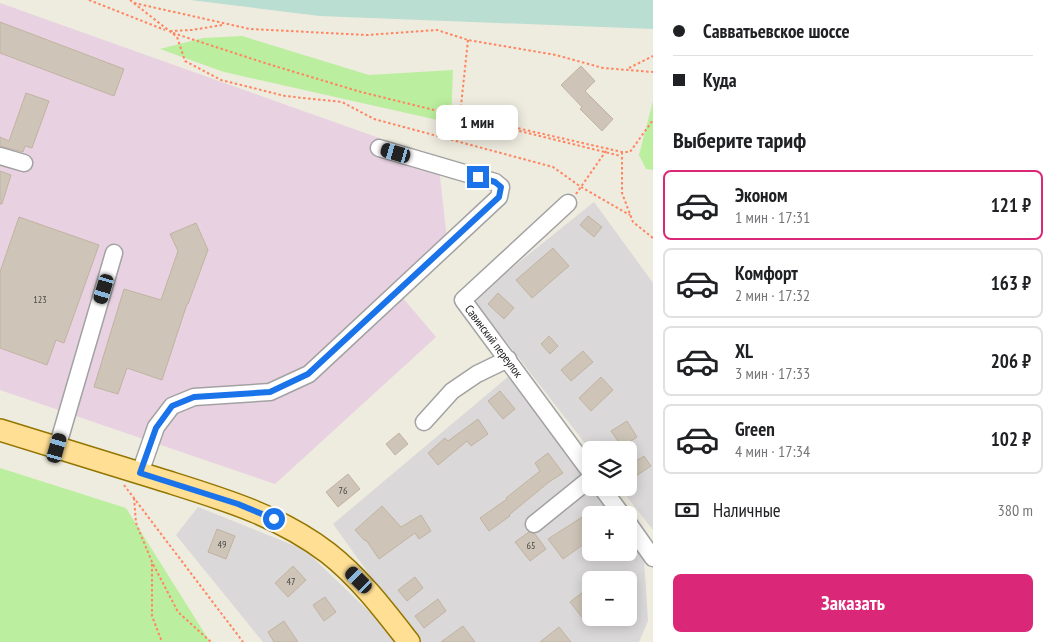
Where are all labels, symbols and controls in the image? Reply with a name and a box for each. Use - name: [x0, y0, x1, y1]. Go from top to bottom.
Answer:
- text: Савватьевское шоссе: [703, 19, 850, 43]
- text: Куда: [703, 68, 737, 92]
- callout: 1 мин: [437, 104, 519, 140]
- text: 1 мин: [460, 112, 494, 132]
- text: Выберите тариф: [673, 126, 806, 154]
- car: [379, 142, 412, 164]
- route end: [467, 166, 489, 188]
- icon: car: [675, 183, 720, 228]
- text: Эконом: [735, 183, 788, 207]
- text: 121 ₽: [991, 193, 1031, 217]
- text: 1 мин · 17:31: [735, 207, 810, 227]
- icon: car: [675, 261, 720, 306]
- text: Комфорт: [735, 261, 798, 285]
- text: 163 ₽: [991, 271, 1031, 295]
- car: [92, 272, 115, 306]
- text: 2 мин · 17:32: [735, 285, 810, 305]
- house number: 123: [33, 293, 47, 306]
- street label: Савинский переулок: [462, 302, 526, 380]
- icon: car: [675, 339, 720, 384]
- text: XL: [735, 339, 753, 363]
- text: 206 ₽: [991, 349, 1031, 373]
- text: 3 мин · 17:33: [735, 363, 810, 383]
- icon: car: [675, 417, 720, 462]
- text: Green: [735, 417, 775, 441]
- text: 102 ₽: [991, 427, 1031, 451]
- car: [45, 432, 68, 464]
- map controls: [582, 441, 637, 626]
- button: layers: [582, 441, 637, 496]
- text: 4 мин · 17:34: [735, 441, 810, 461]
- house number: 76: [339, 484, 348, 497]
- icon: cash: [673, 496, 701, 524]
- text: Наличные: [713, 498, 781, 522]
- text: 380 m: [998, 500, 1033, 520]
- button: +: [582, 506, 637, 561]
- route start: [263, 508, 285, 530]
- house number: 49: [218, 538, 227, 551]
- house number: 65: [527, 539, 536, 552]
- car: [343, 564, 374, 596]
- button: −: [582, 571, 637, 626]
- button: Заказать: [673, 574, 1033, 632]
- house number: 47: [287, 575, 296, 588]

